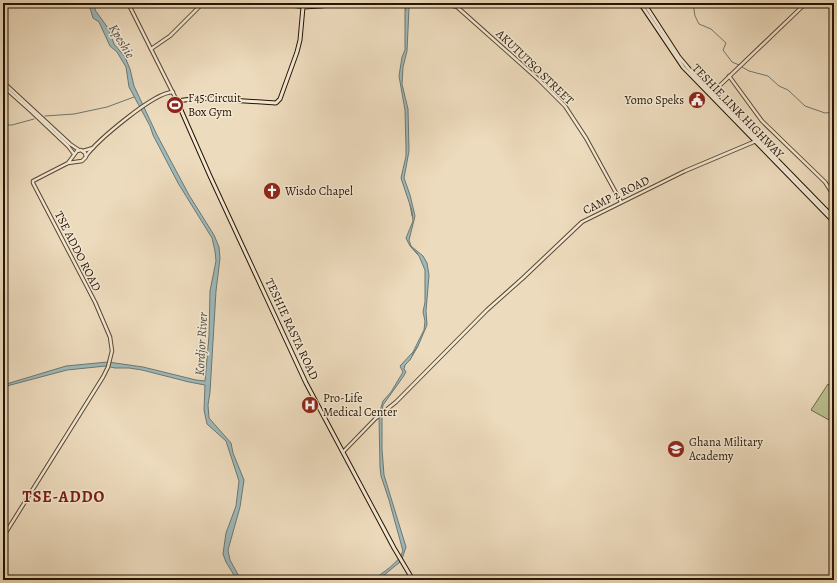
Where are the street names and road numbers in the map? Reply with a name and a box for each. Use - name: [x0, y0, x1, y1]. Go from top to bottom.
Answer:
- street label: AKUTUTSO STREET: [492, 25, 578, 108]
- street label: TESHIE LINK HIGHWAY: [689, 60, 788, 162]
- street label: CAMP 2 ROAD: [580, 172, 652, 218]
- street label: TSE ADDO ROAD: [51, 208, 105, 294]
- street label: TESHIE RASTA ROAD: [261, 276, 323, 382]

